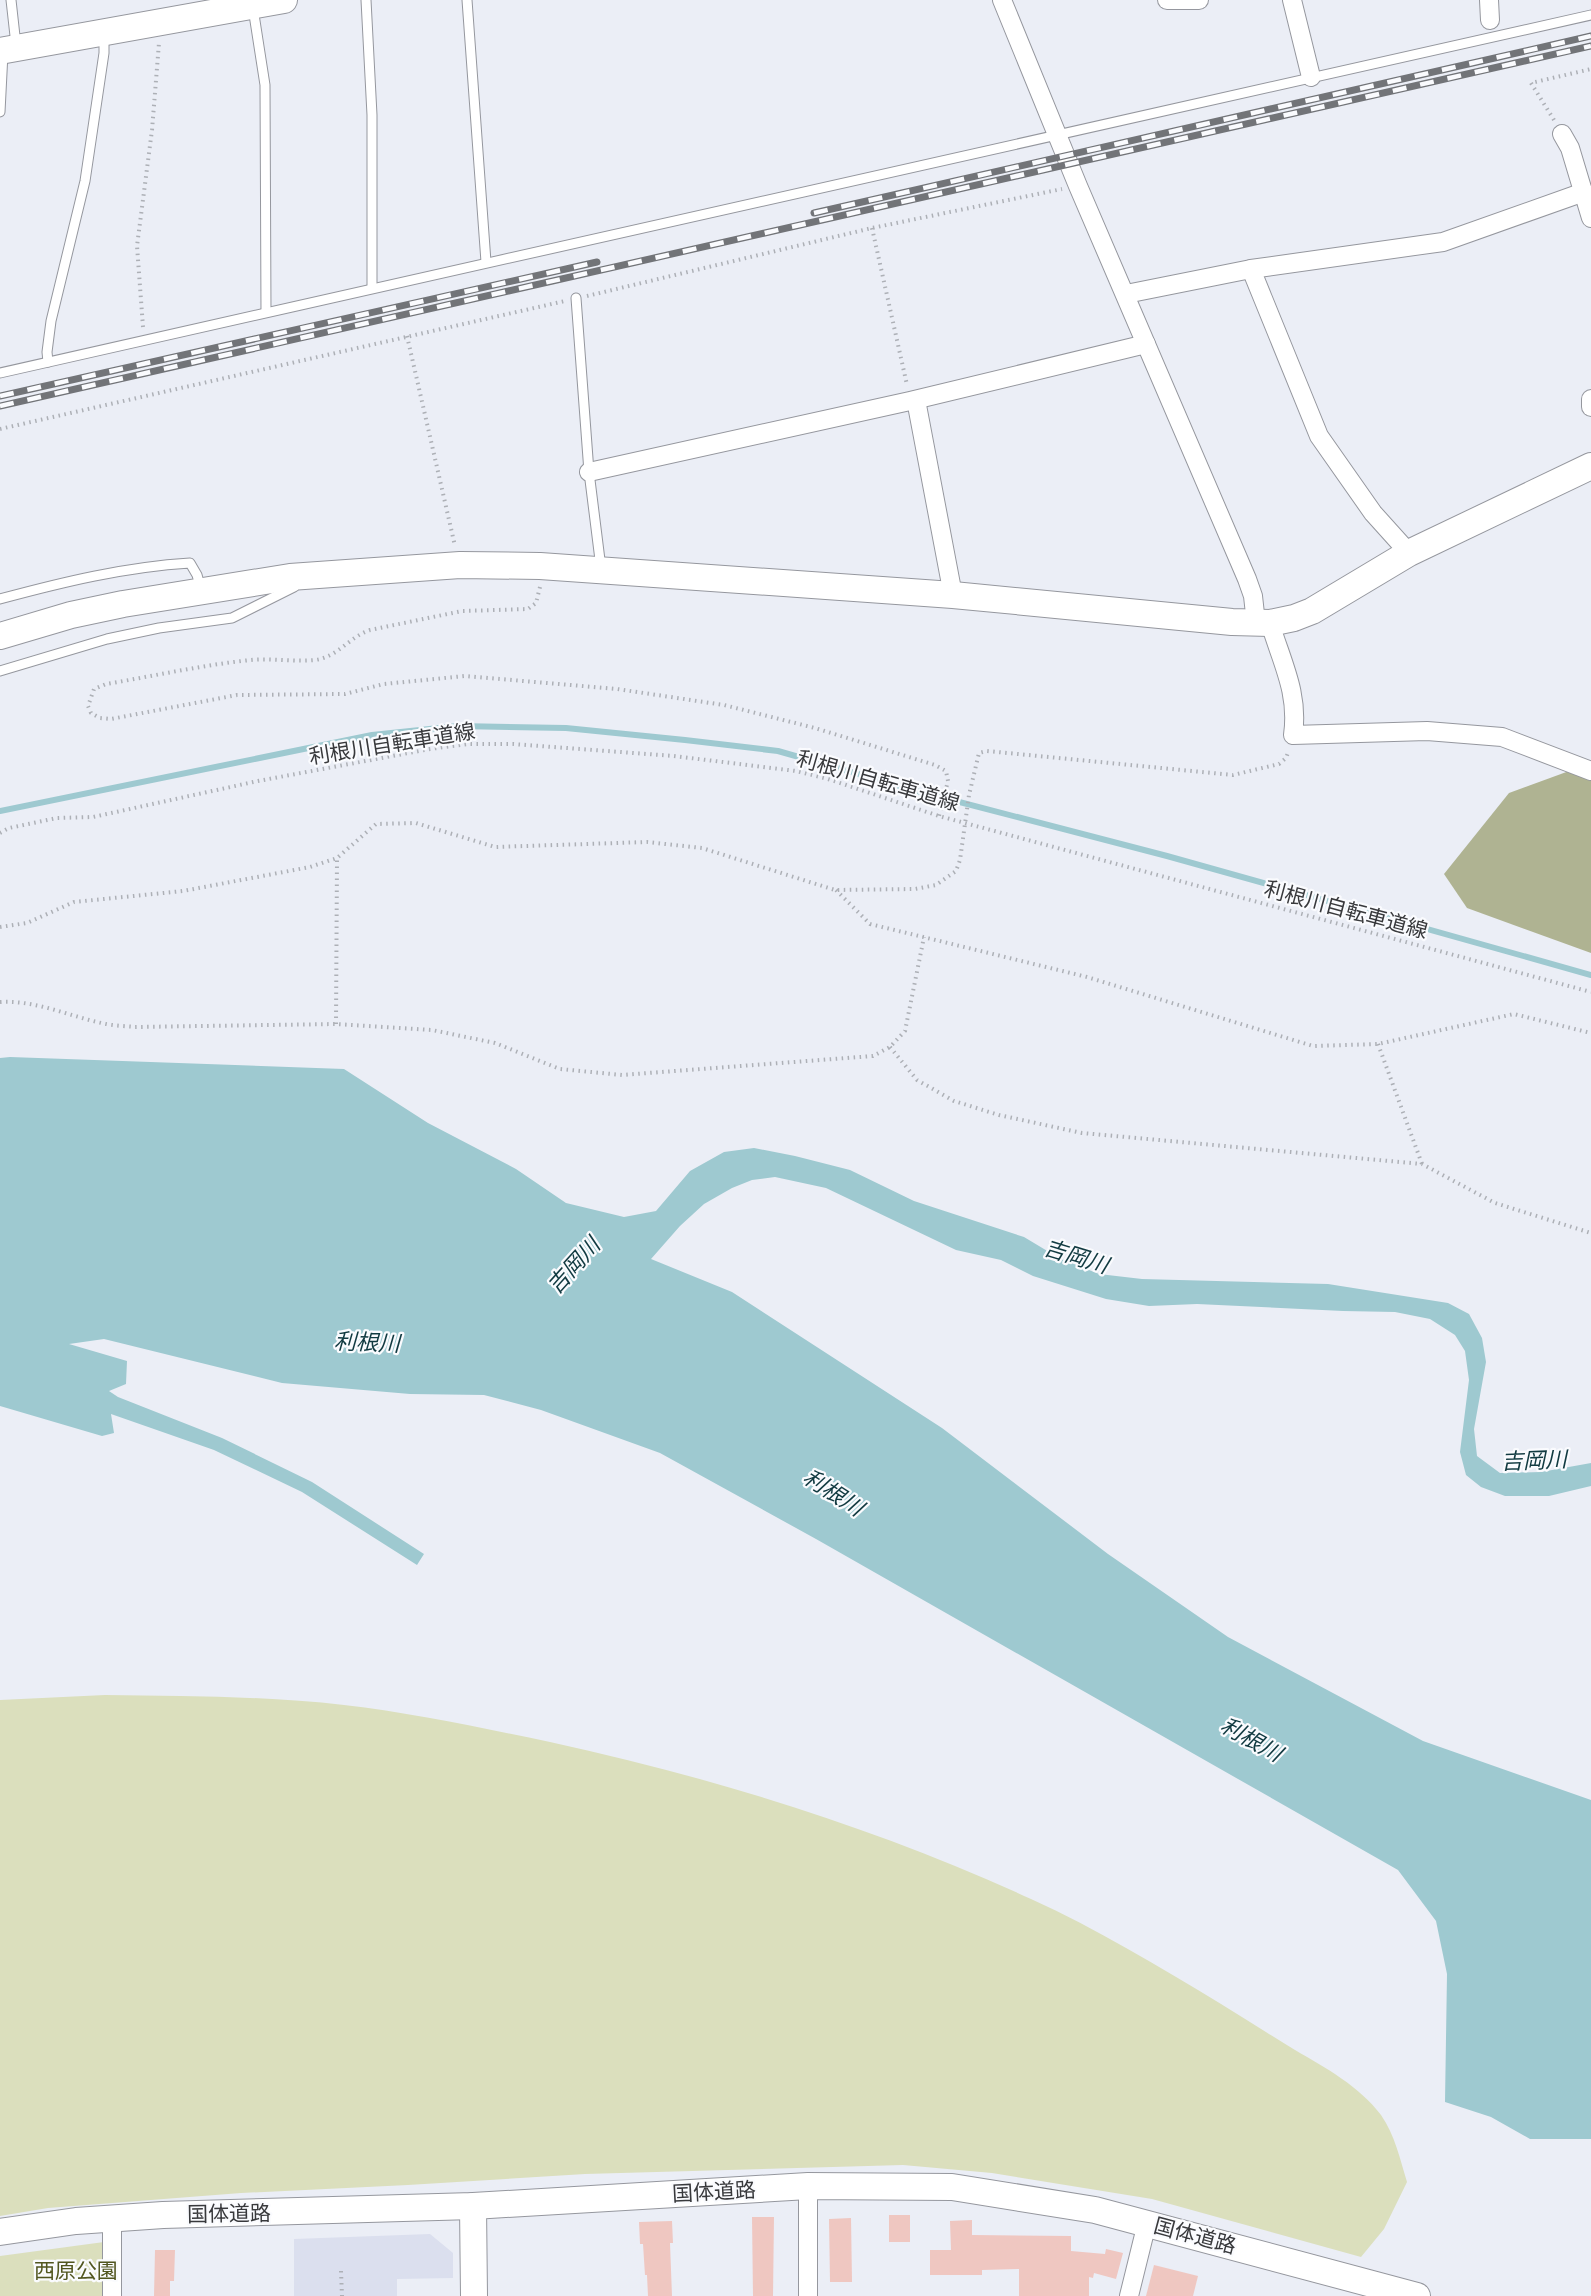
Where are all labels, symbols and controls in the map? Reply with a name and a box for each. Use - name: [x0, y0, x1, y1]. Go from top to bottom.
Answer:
- street label: 利根川自転車道線: [307, 717, 477, 771]
- street label: 利根川自転車道線: [793, 744, 963, 818]
- street label: 利根川自転車道線: [1261, 875, 1431, 945]
- water label: 吉岡川: [541, 1230, 609, 1301]
- water label: 吉岡川: [1040, 1233, 1114, 1282]
- water label: 利根川: [333, 1327, 402, 1359]
- water label: 吉岡川: [1500, 1445, 1569, 1477]
- water label: 利根川: [797, 1462, 871, 1525]
- water label: 利根川: [1215, 1711, 1289, 1770]
- street label: 国体道路: [671, 2176, 757, 2208]
- street label: 国体道路: [187, 2199, 271, 2229]
- street label: 国体道路: [1151, 2212, 1239, 2260]
- park label: 西原公園: [34, 2257, 118, 2285]

